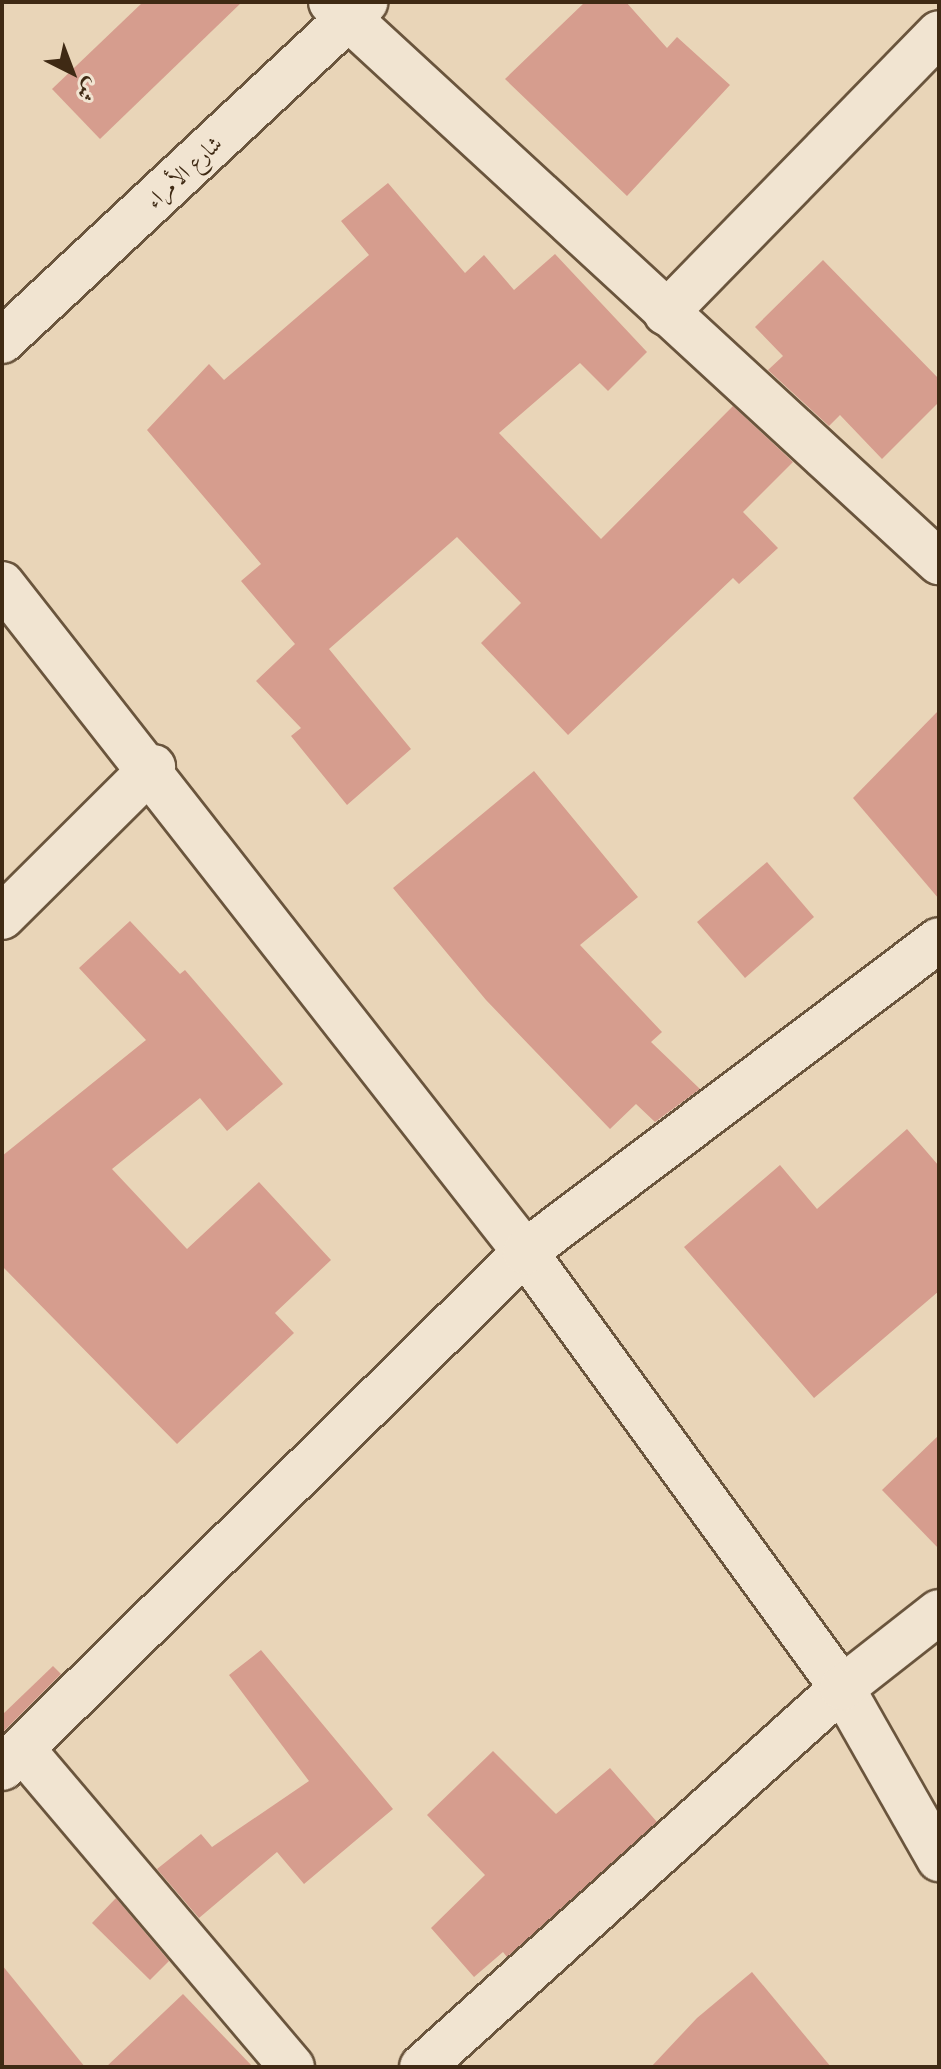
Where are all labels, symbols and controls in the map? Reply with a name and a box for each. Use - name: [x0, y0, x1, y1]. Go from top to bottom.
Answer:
- north arrow: [32, 32, 112, 112]
- text: ش: [71, 73, 106, 108]
- street label: شارع الأمراء: [141, 130, 227, 214]

